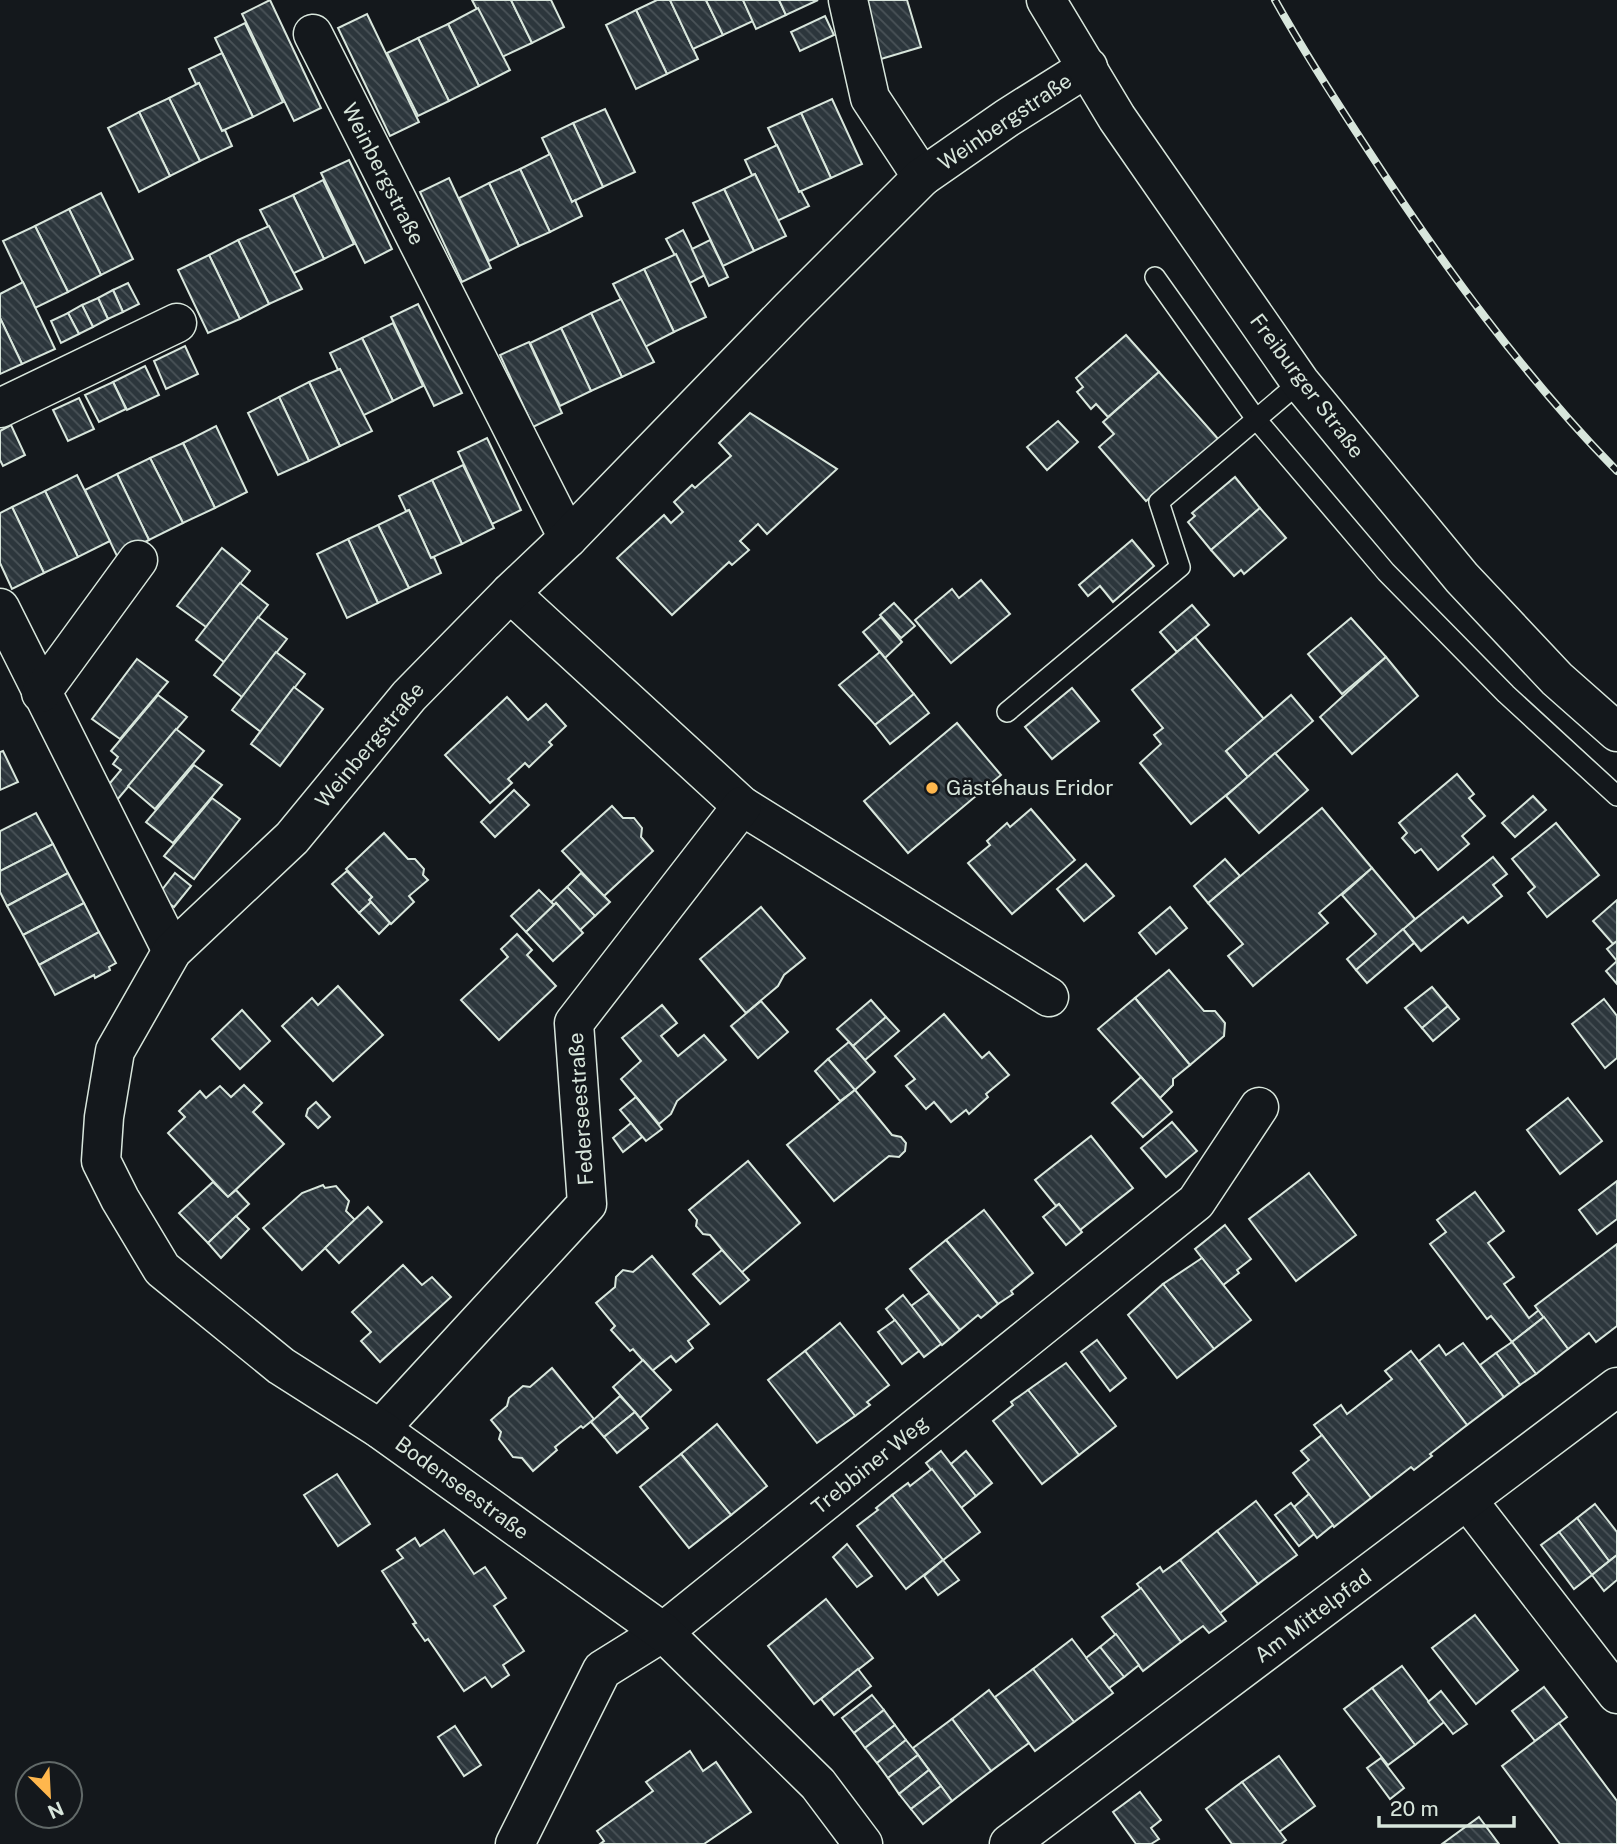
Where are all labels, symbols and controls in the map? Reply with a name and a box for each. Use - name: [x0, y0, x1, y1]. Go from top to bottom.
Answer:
- street label: Weinbergstraße: [933, 68, 1076, 175]
- street label: Weinbergstraße: [337, 99, 430, 249]
- street label: Freiburger Straße: [1245, 309, 1370, 463]
- street label: Weinbergstraße: [310, 677, 429, 812]
- place label: Gästehaus Eridor: [946, 775, 1113, 800]
- marker: Gästehaus Eridor: [924, 780, 940, 796]
- street label: Federseestraße: [563, 1032, 598, 1186]
- street label: Trebbiner Weg: [806, 1410, 933, 1519]
- street label: Bodenseestraße: [391, 1431, 534, 1544]
- street label: Am Mittelpfad: [1249, 1564, 1376, 1668]
- north arrow: [14, 1760, 84, 1830]
- scale bar: [1379, 1784, 1514, 1828]
- text: 20 m: [1390, 1796, 1439, 1821]
- text: N: [45, 1797, 67, 1824]

